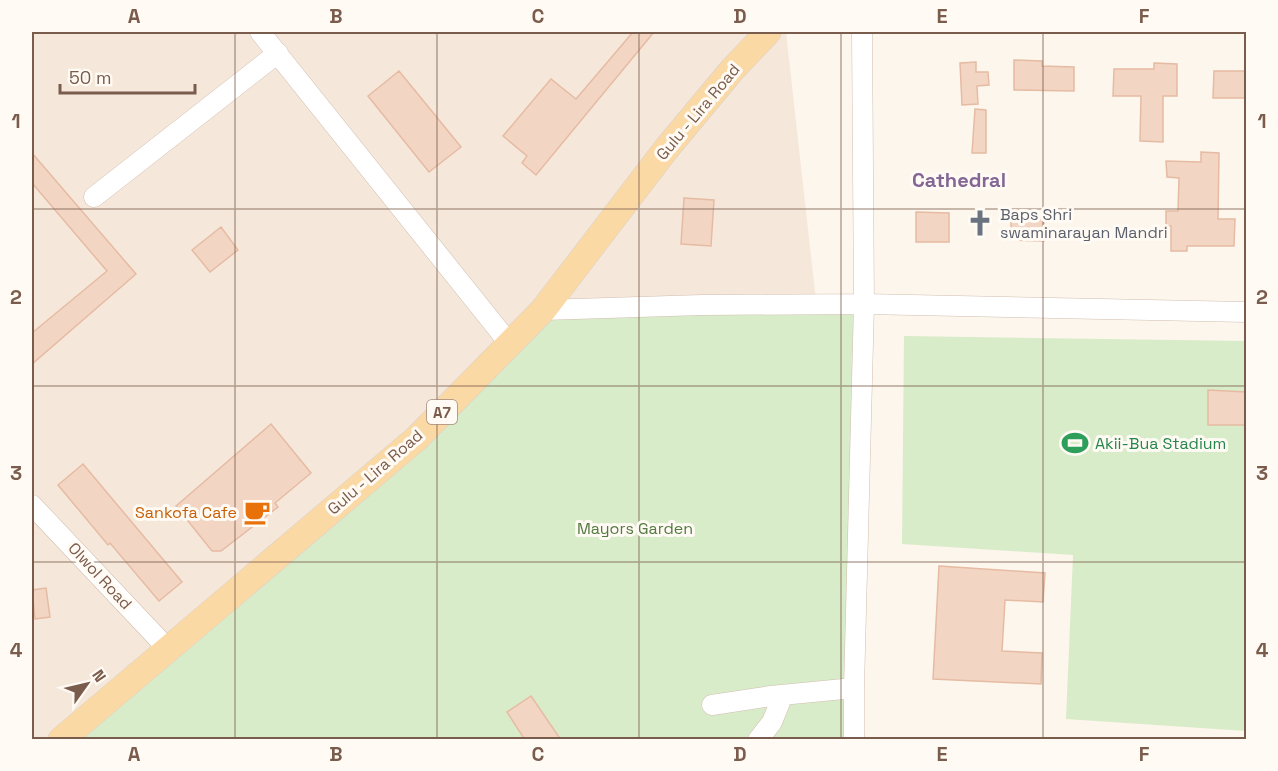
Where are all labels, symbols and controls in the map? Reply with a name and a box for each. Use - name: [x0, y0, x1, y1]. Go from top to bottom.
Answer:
- text: A: [128, 3, 141, 29]
- text: B: [329, 3, 343, 29]
- text: C: [532, 3, 545, 29]
- text: D: [733, 3, 747, 29]
- text: E: [936, 3, 948, 29]
- text: F: [1139, 3, 1150, 29]
- scale bar: [60, 57, 195, 95]
- street label: Gulu - Lira Road: [651, 59, 745, 165]
- text: 50 m: [69, 66, 111, 89]
- text: 1: [11, 108, 21, 134]
- text: 1: [1257, 108, 1267, 134]
- district label: Cathedral: [912, 167, 1006, 193]
- place label: Baps Shri swaminarayan Mandri: [1000, 204, 1168, 243]
- church icon: Baps Shri swaminarayan Mandri: [965, 208, 995, 238]
- text: 2: [10, 284, 22, 310]
- text: 2: [1256, 284, 1268, 310]
- road number: A7: [427, 400, 457, 424]
- street label: Gulu - Lira Road: [323, 425, 427, 519]
- sports icon: Akii-Bua Stadium: [1060, 428, 1090, 458]
- place label: Akii-Bua Stadium: [1095, 433, 1226, 454]
- text: 3: [10, 460, 22, 486]
- text: 3: [1256, 460, 1268, 486]
- cafe icon: Sankofa Cafe: [242, 497, 272, 527]
- place label: Sankofa Cafe: [135, 502, 237, 523]
- park label: Mayors Garden: [577, 518, 693, 539]
- street label: Olwol Road: [64, 538, 136, 614]
- text: 4: [10, 637, 23, 663]
- text: 4: [1256, 637, 1269, 663]
- north arrow: [57, 654, 117, 714]
- text: N: [87, 666, 111, 686]
- text: A: [128, 741, 141, 767]
- text: B: [329, 741, 343, 767]
- text: C: [532, 741, 545, 767]
- text: D: [733, 741, 747, 767]
- text: E: [936, 741, 948, 767]
- text: F: [1139, 741, 1150, 767]

